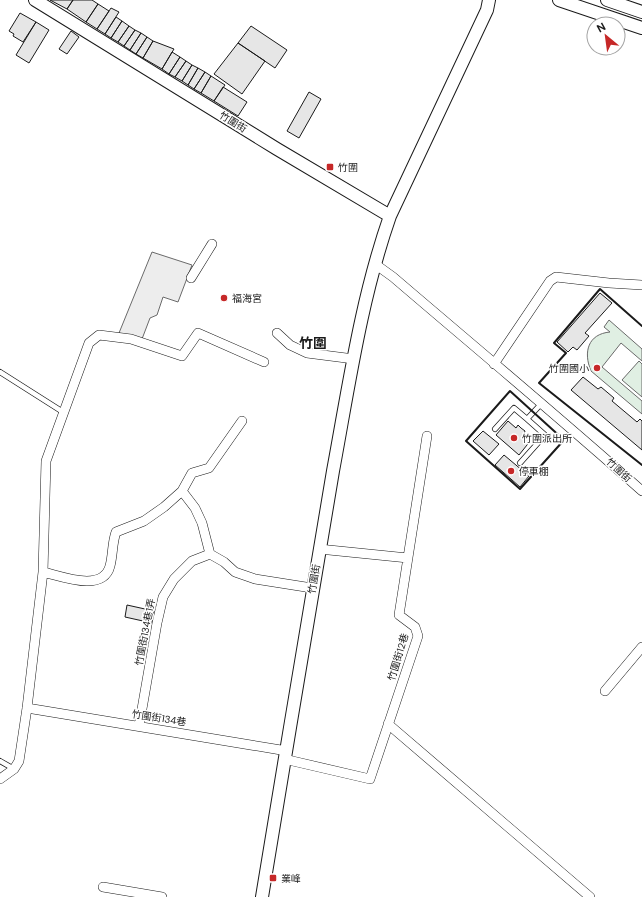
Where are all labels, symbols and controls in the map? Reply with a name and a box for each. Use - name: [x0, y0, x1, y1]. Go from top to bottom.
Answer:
- north arrow: [586, 16, 626, 56]
- text: N: [594, 19, 608, 35]
- street label: 竹圍街: [217, 109, 249, 135]
- place label: 竹圍: [338, 161, 358, 174]
- marker: 竹圍: [325, 162, 335, 172]
- place label: 福海宮: [232, 292, 262, 305]
- marker: 福海宮: [219, 293, 229, 303]
- district label: 竹圍: [299, 334, 327, 352]
- place label: 竹圍國小: [549, 362, 589, 375]
- marker: 竹圍國小: [592, 363, 602, 373]
- place label: 竹圍派出所: [522, 432, 572, 445]
- marker: 竹圍派出所: [509, 433, 519, 443]
- street label: 竹圍街: [604, 455, 634, 485]
- place label: 停車棚: [519, 465, 549, 478]
- marker: 停車棚: [506, 466, 516, 476]
- street label: 竹圍街: [305, 563, 323, 595]
- street label: 竹圍街134巷1弄: [132, 597, 158, 667]
- street label: 竹圍街12巷: [385, 632, 411, 682]
- street label: 竹圍街134巷: [131, 707, 187, 729]
- place label: 業峰: [281, 872, 301, 885]
- marker: 業峰: [268, 873, 278, 883]

